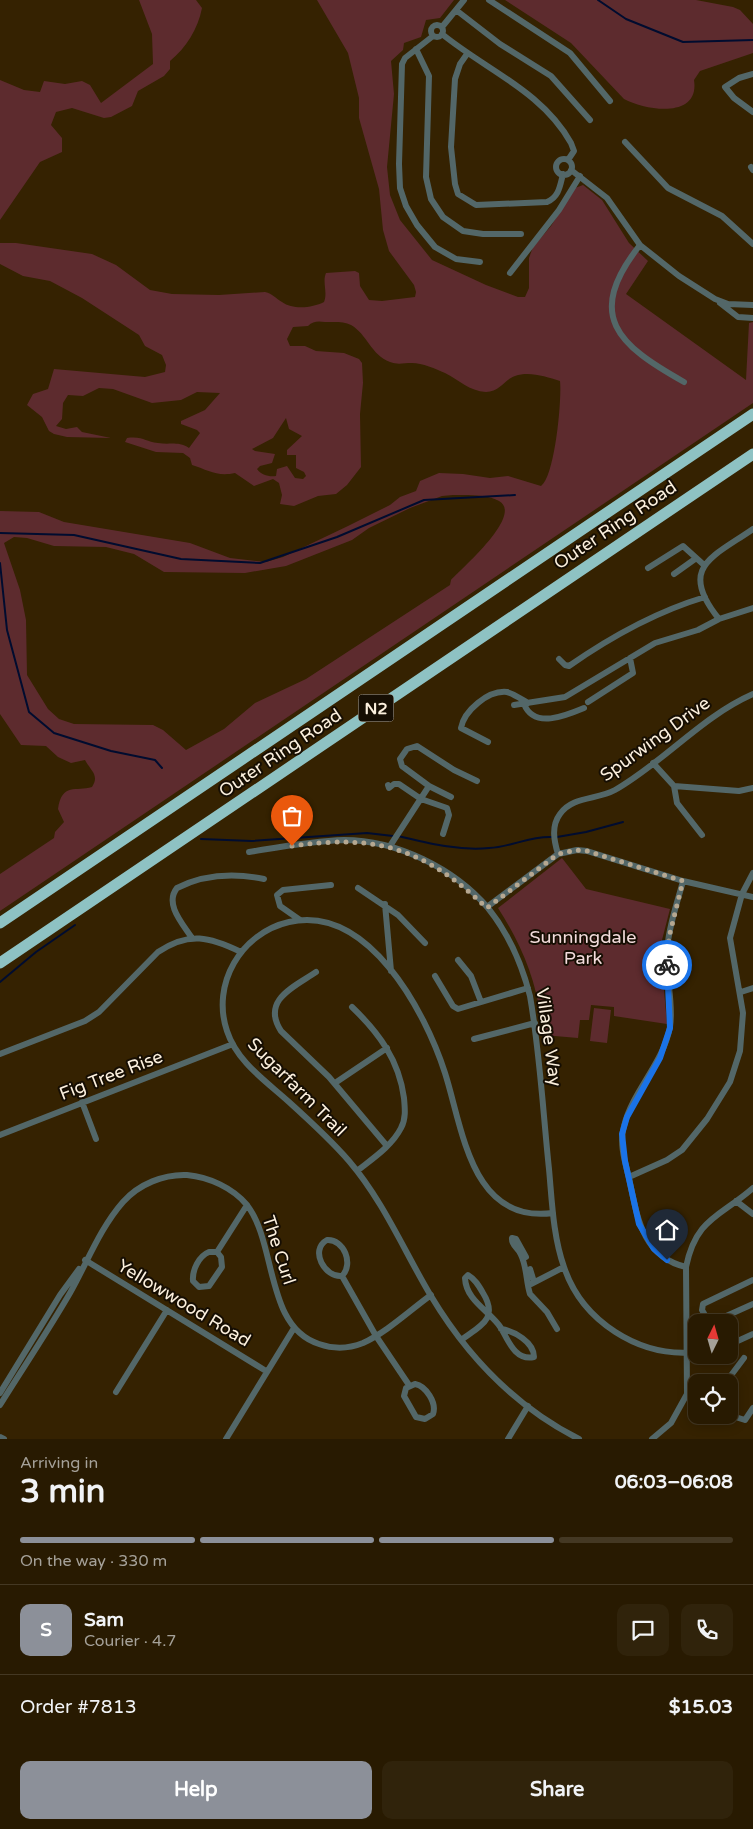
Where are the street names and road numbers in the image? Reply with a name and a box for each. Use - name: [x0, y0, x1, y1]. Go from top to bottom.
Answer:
- street label: Outer Ring Road: [549, 476, 681, 574]
- street label: Spurwing Drive: [596, 692, 714, 786]
- road number: N2: [358, 694, 394, 721]
- street label: Outer Ring Road: [214, 704, 346, 802]
- street label: Village Way: [531, 986, 567, 1088]
- street label: Sugarfarm Trail: [243, 1033, 351, 1141]
- street label: Fig Tree Rise: [56, 1045, 166, 1105]
- street label: The Curl: [258, 1213, 300, 1287]
- street label: Yellowwood Road: [113, 1255, 255, 1351]

